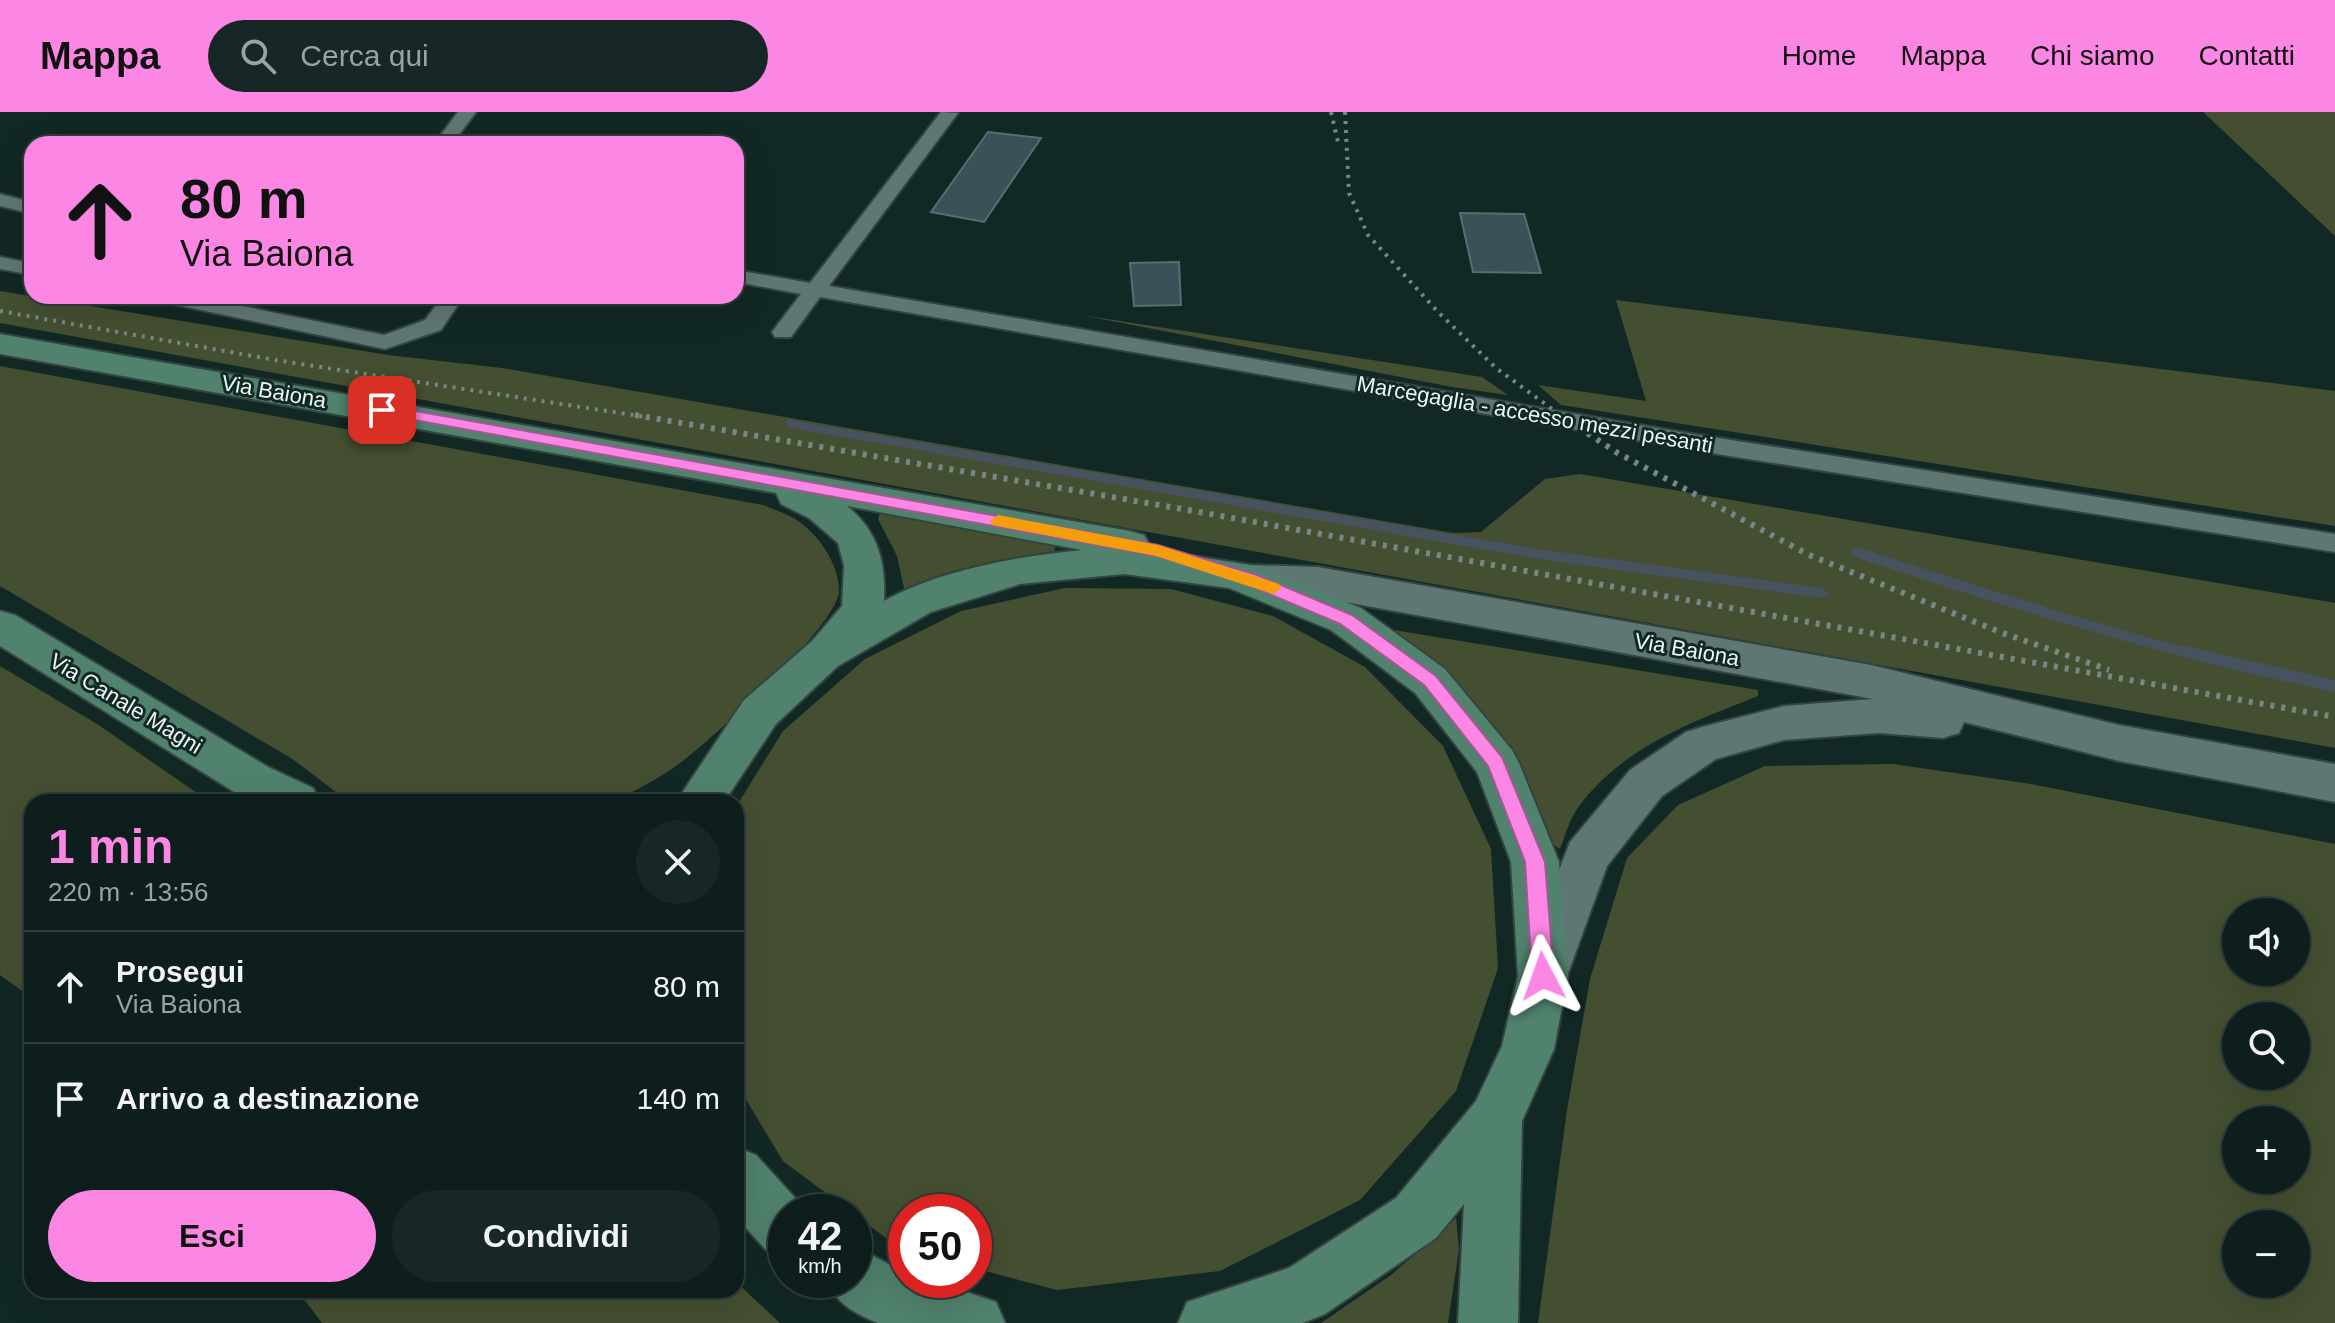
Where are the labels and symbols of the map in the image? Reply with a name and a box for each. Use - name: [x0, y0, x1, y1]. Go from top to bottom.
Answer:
- street label: Via Baiona: [220, 370, 329, 413]
- street label: Marcegaglia - accesso mezzi pesanti: [1355, 371, 1715, 458]
- pin: [348, 376, 416, 444]
- street label: Via Baiona: [1633, 628, 1742, 671]
- street label: Via Canale Magni: [45, 648, 206, 759]
- position arrow: [1501, 934, 1585, 1018]
- speed limit sign: 50: [888, 1194, 992, 1298]

